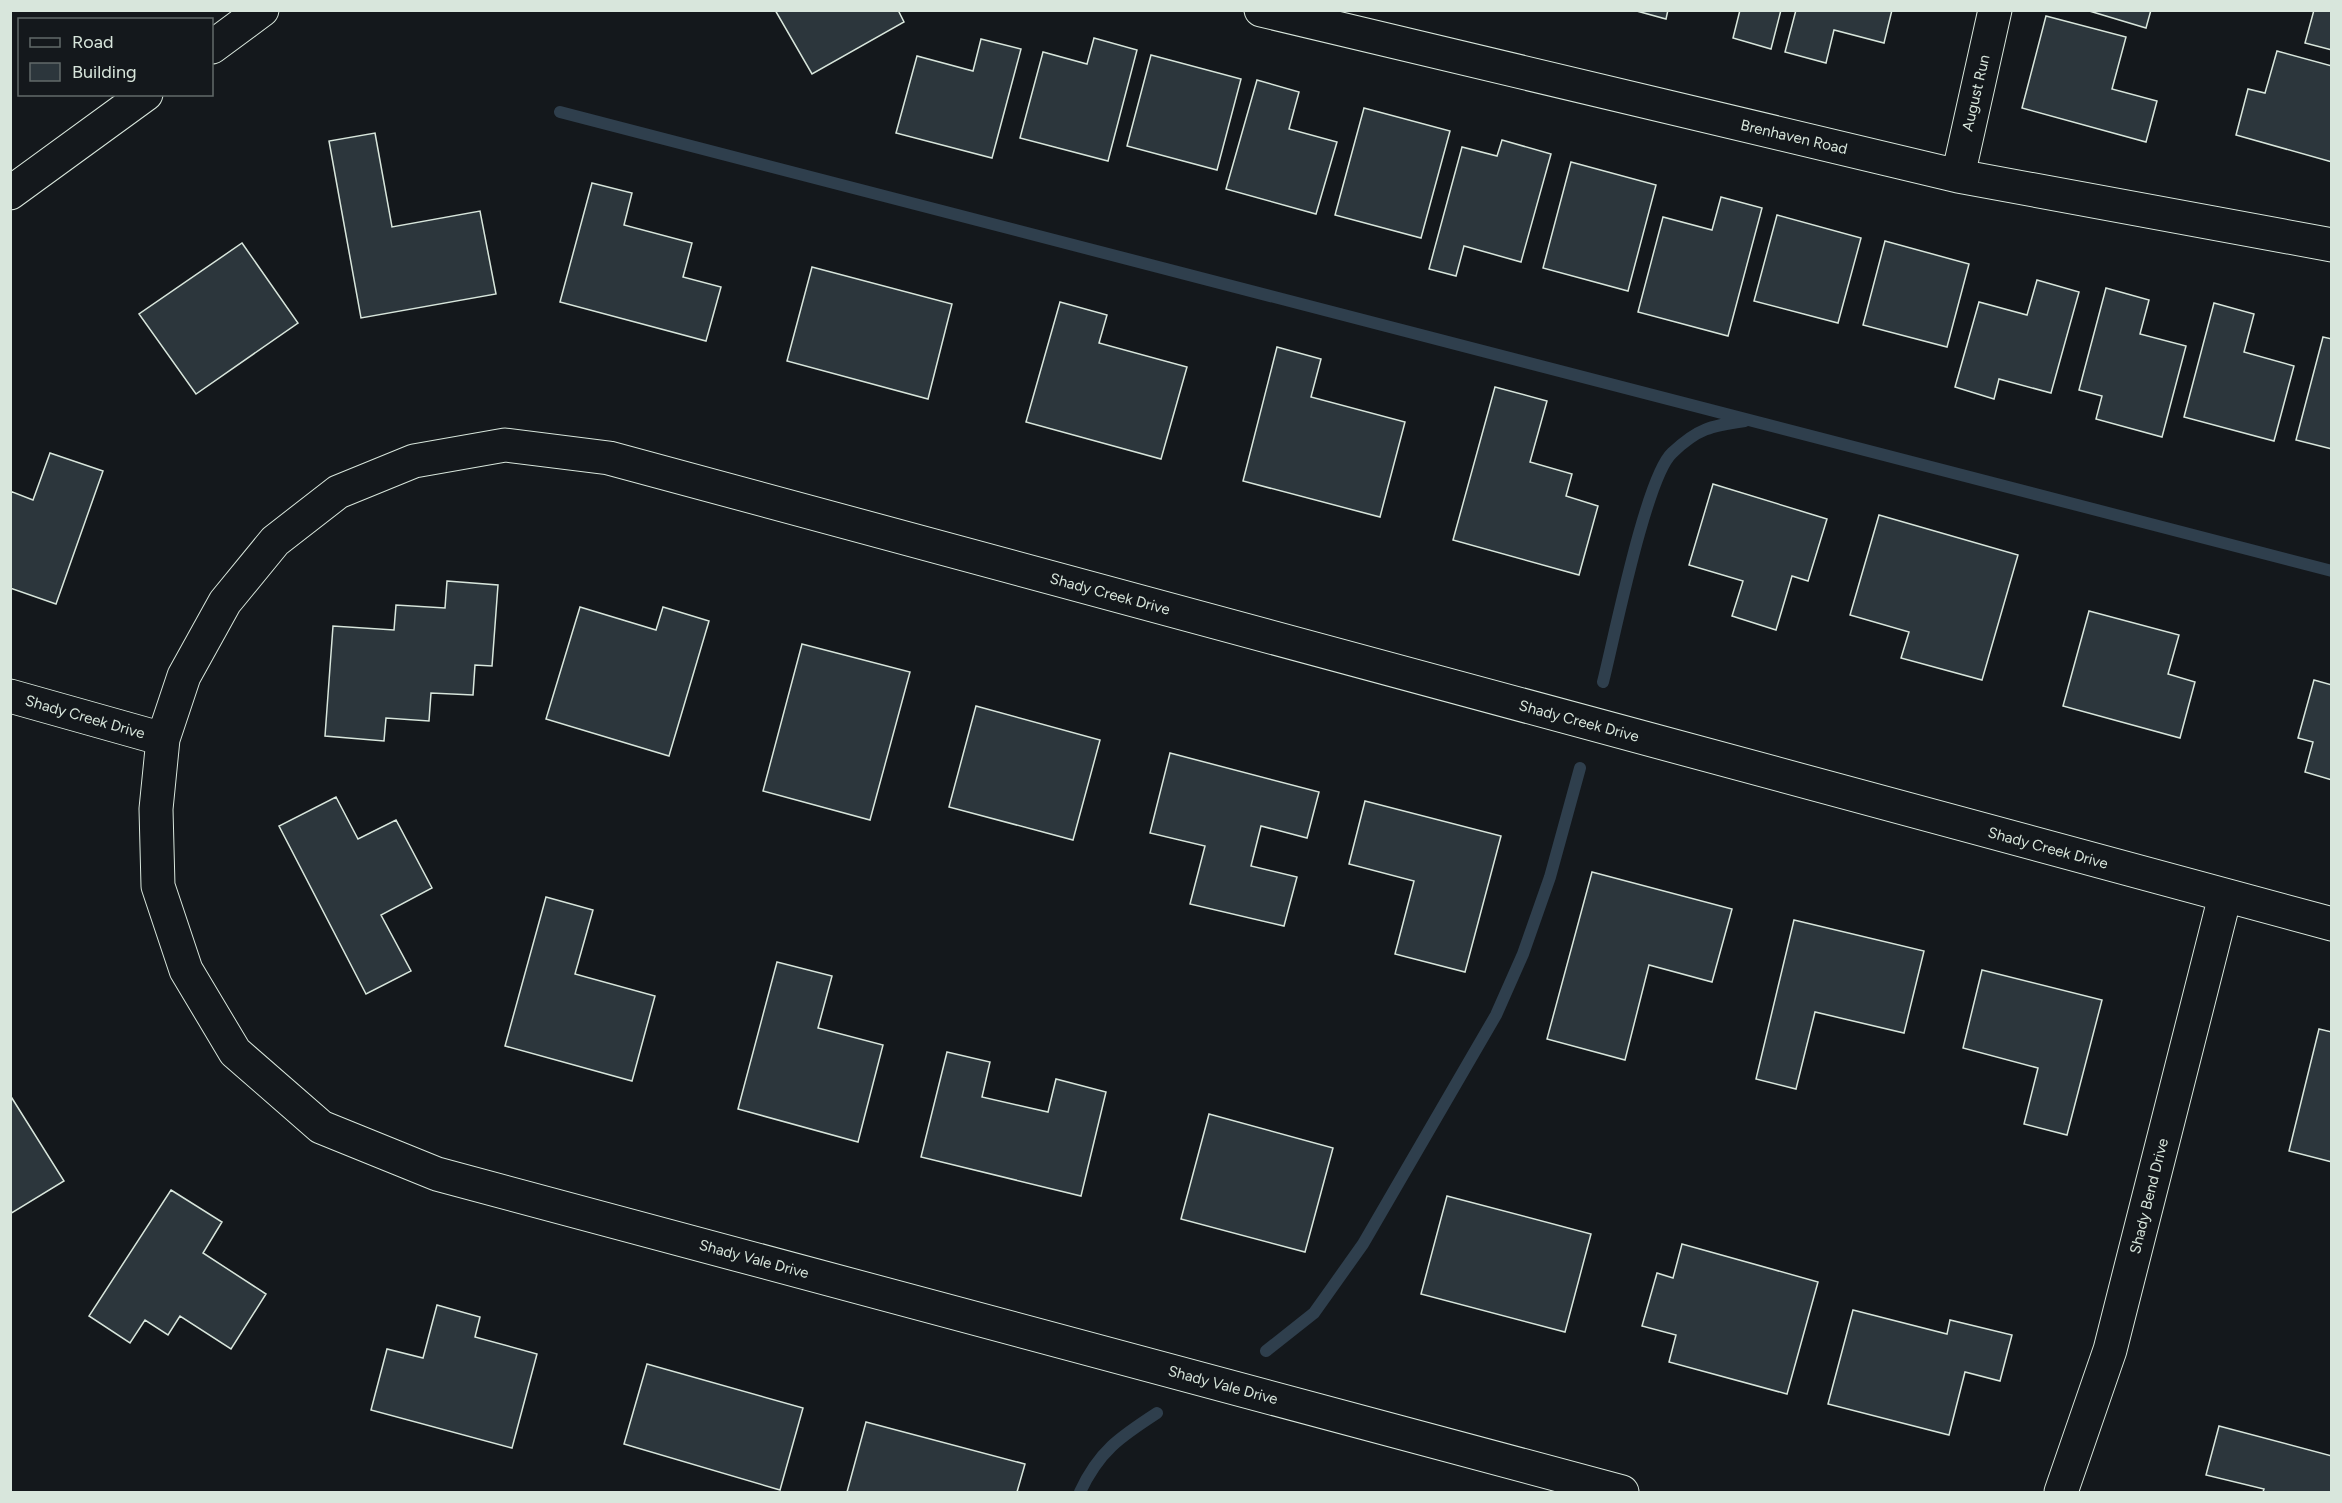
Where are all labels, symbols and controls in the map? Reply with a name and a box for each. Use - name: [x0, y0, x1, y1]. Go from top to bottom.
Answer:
- legend: [18, 18, 213, 96]
- text: Road: [72, 31, 113, 53]
- street label: August Run: [1958, 53, 1994, 133]
- text: Building: [72, 61, 137, 83]
- street label: Brenhaven Road: [1739, 116, 1849, 158]
- street label: Shady Creek Drive: [1048, 569, 1172, 619]
- street label: Shady Creek Drive: [23, 691, 147, 743]
- street label: Shady Creek Drive: [1517, 696, 1641, 746]
- street label: Shady Creek Drive: [1986, 823, 2110, 873]
- street label: Shady Bend Drive: [2126, 1136, 2172, 1256]
- street label: Shady Vale Drive: [697, 1236, 811, 1282]
- street label: Shady Vale Drive: [1166, 1362, 1280, 1408]

